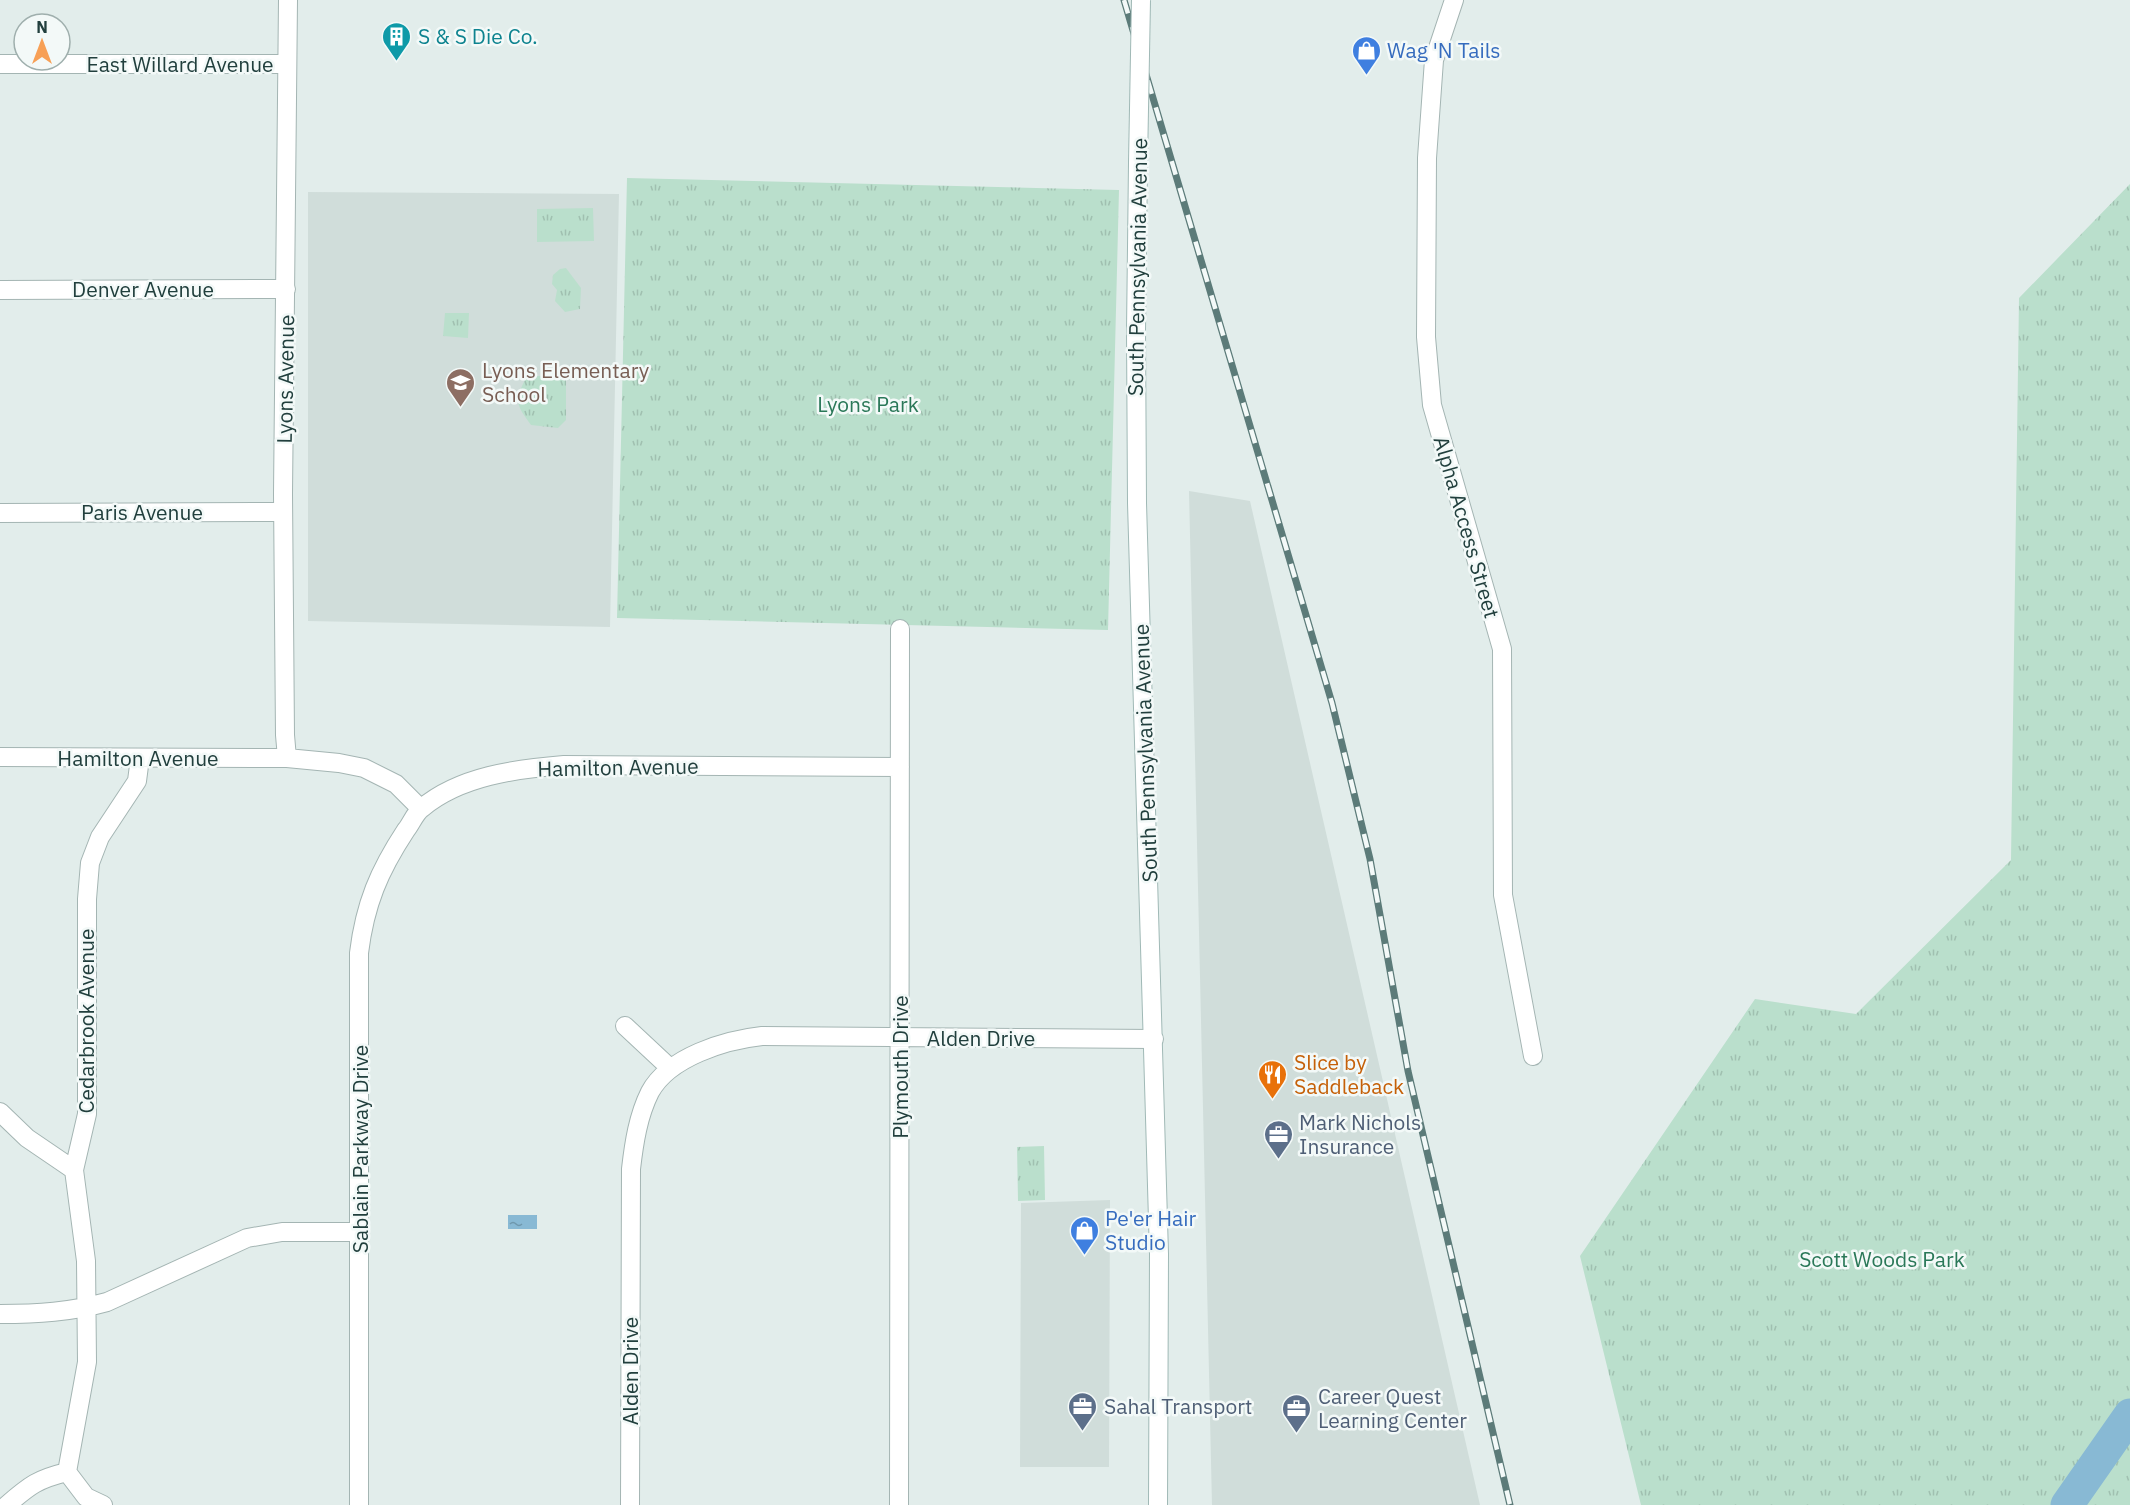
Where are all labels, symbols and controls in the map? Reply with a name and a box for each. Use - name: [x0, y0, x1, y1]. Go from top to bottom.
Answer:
- north arrow: [12, 12, 72, 72]
- text: N: [36, 17, 48, 37]
- building icon: S & S Die Co.: [381, 20, 413, 62]
- place label: S & S Die Co.: [418, 22, 538, 50]
- shop icon: Wag 'N Tails: [1350, 34, 1382, 76]
- place label: Wag 'N Tails: [1387, 36, 1501, 64]
- street label: East Willard Avenue: [86, 50, 274, 78]
- street label: South Pennsylvania Avenue: [1121, 138, 1153, 396]
- street label: Denver Avenue: [72, 275, 214, 303]
- street label: Lyons Avenue: [270, 314, 300, 444]
- place label: Lyons Elementary School: [482, 356, 650, 408]
- school or university icon: Lyons Elementary School: [445, 366, 477, 408]
- park label: Lyons Park: [817, 390, 919, 418]
- street label: Alpha Access Street: [1428, 433, 1506, 621]
- street label: Paris Avenue: [81, 498, 203, 526]
- street label: South Pennsylvania Avenue: [1126, 623, 1164, 883]
- street label: Hamilton Avenue: [57, 744, 219, 772]
- street label: Hamilton Avenue: [537, 752, 699, 782]
- street label: Cedarbrook Avenue: [72, 928, 100, 1114]
- street label: Plymouth Drive: [886, 995, 914, 1139]
- street label: Alden Drive: [927, 1024, 1035, 1052]
- street label: Sablain Parkway Drive: [346, 1045, 374, 1253]
- place label: Slice by Saddleback: [1294, 1048, 1404, 1100]
- restaurant icon: Slice by Saddleback: [1257, 1058, 1289, 1100]
- place label: Mark Nichols Insurance: [1299, 1108, 1421, 1160]
- office icon: Mark Nichols Insurance: [1262, 1118, 1294, 1160]
- place label: Pe'er Hair Studio: [1105, 1204, 1197, 1256]
- shop icon: Pe'er Hair Studio: [1068, 1214, 1100, 1256]
- park label: Scott Woods Park: [1799, 1245, 1965, 1273]
- street label: Alden Drive: [616, 1317, 644, 1425]
- place label: Career Quest Learning Center: [1318, 1382, 1467, 1434]
- office icon: Sahal Transport: [1067, 1390, 1099, 1432]
- place label: Sahal Transport: [1104, 1392, 1252, 1420]
- office icon: Career Quest Learning Center: [1281, 1392, 1313, 1434]

